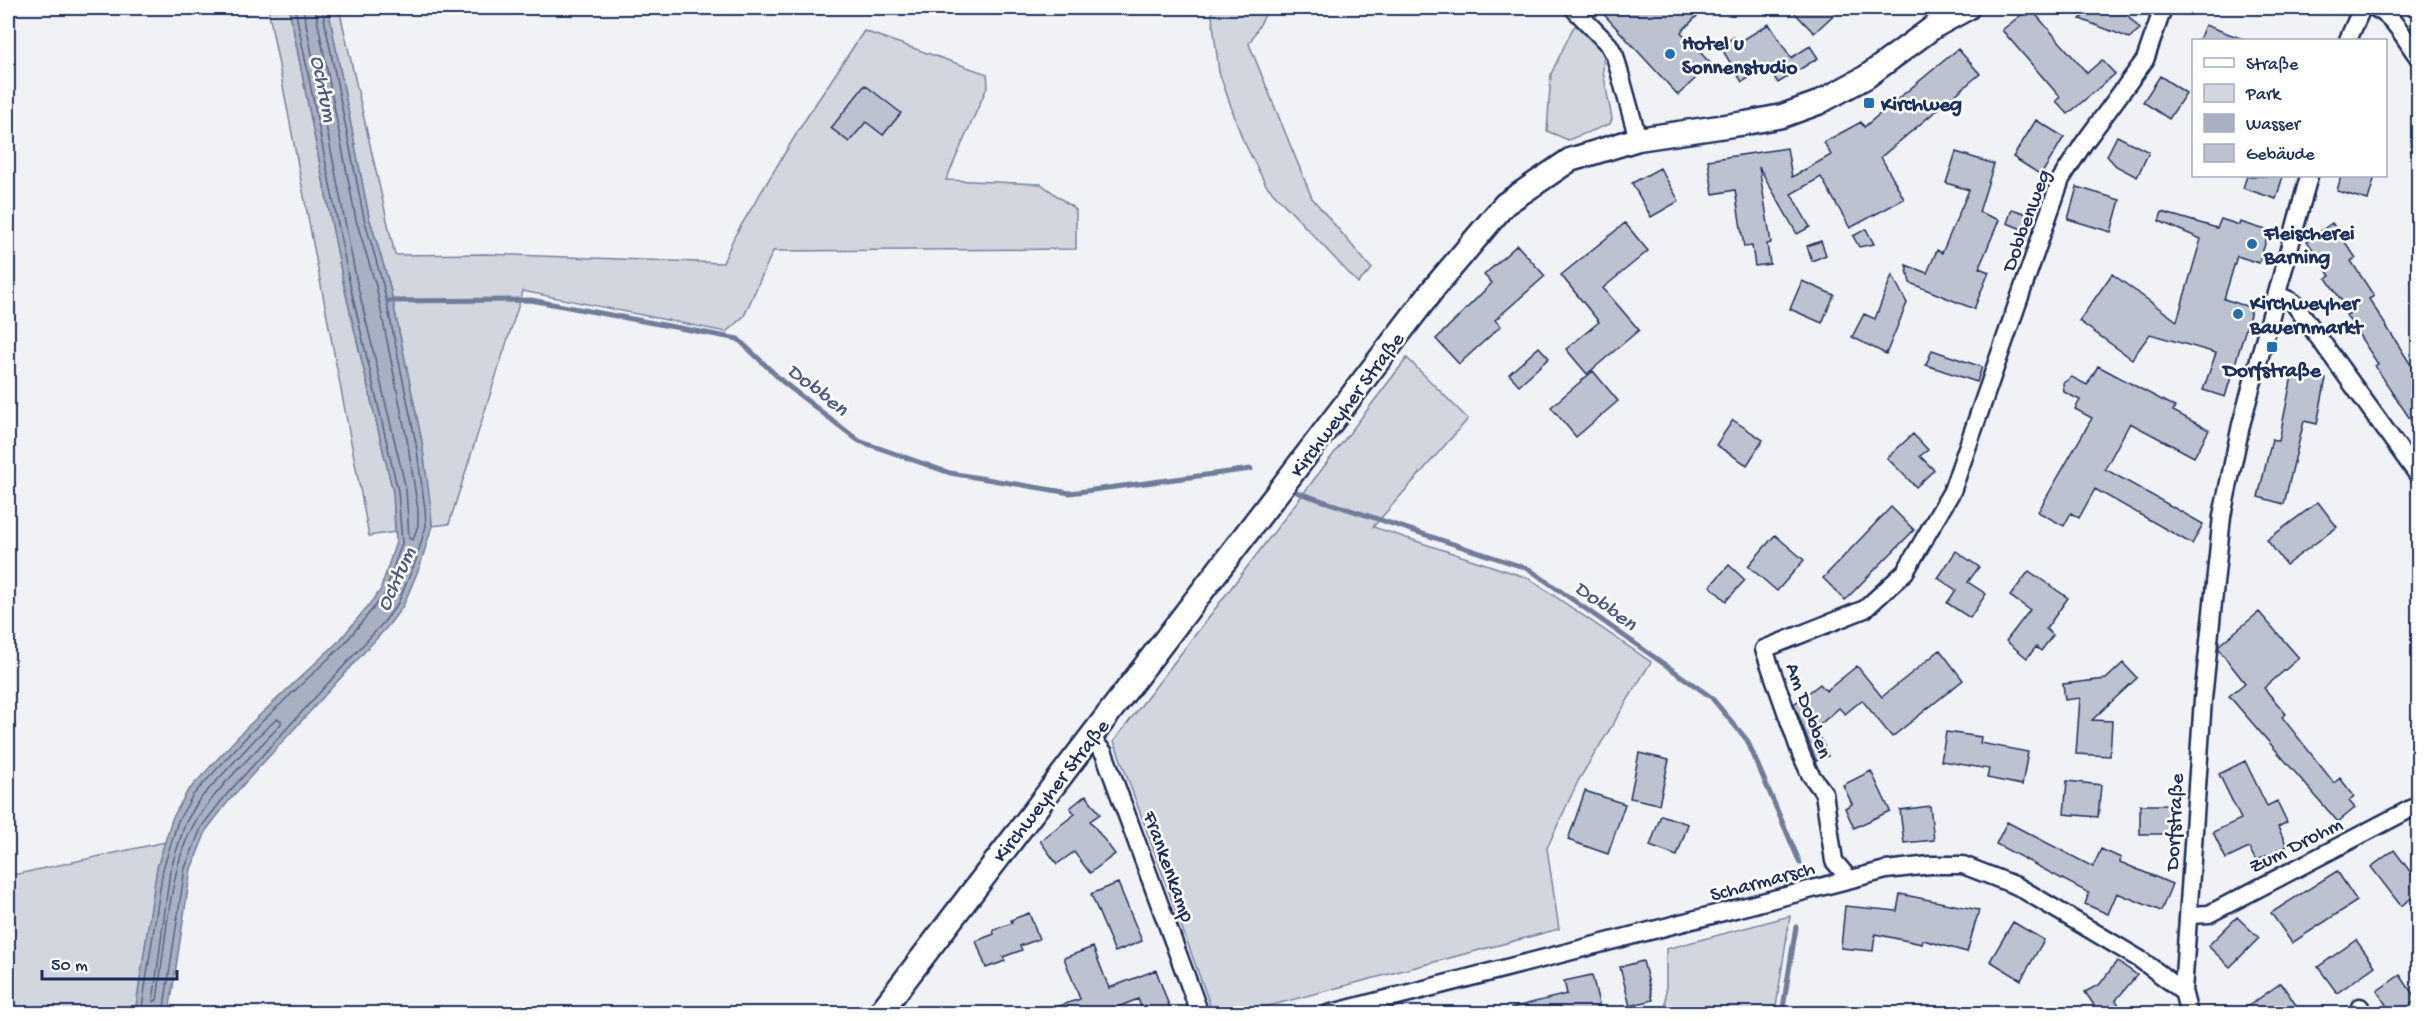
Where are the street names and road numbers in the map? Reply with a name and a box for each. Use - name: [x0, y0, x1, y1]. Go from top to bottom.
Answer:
- street label: Dobbenweg: [1998, 167, 2058, 277]
- street label: Kirchweyher Straße: [1286, 328, 1412, 483]
- street label: Am Dobben: [1778, 660, 1836, 762]
- street label: Kirchweyher Straße: [989, 715, 1117, 869]
- street label: Dorfstraße: [2161, 772, 2192, 873]
- street label: Frankenkamp: [1135, 807, 1199, 927]
- street label: Zum Drohm: [2246, 813, 2348, 881]
- street label: Scharmarsch: [1708, 857, 1818, 909]

